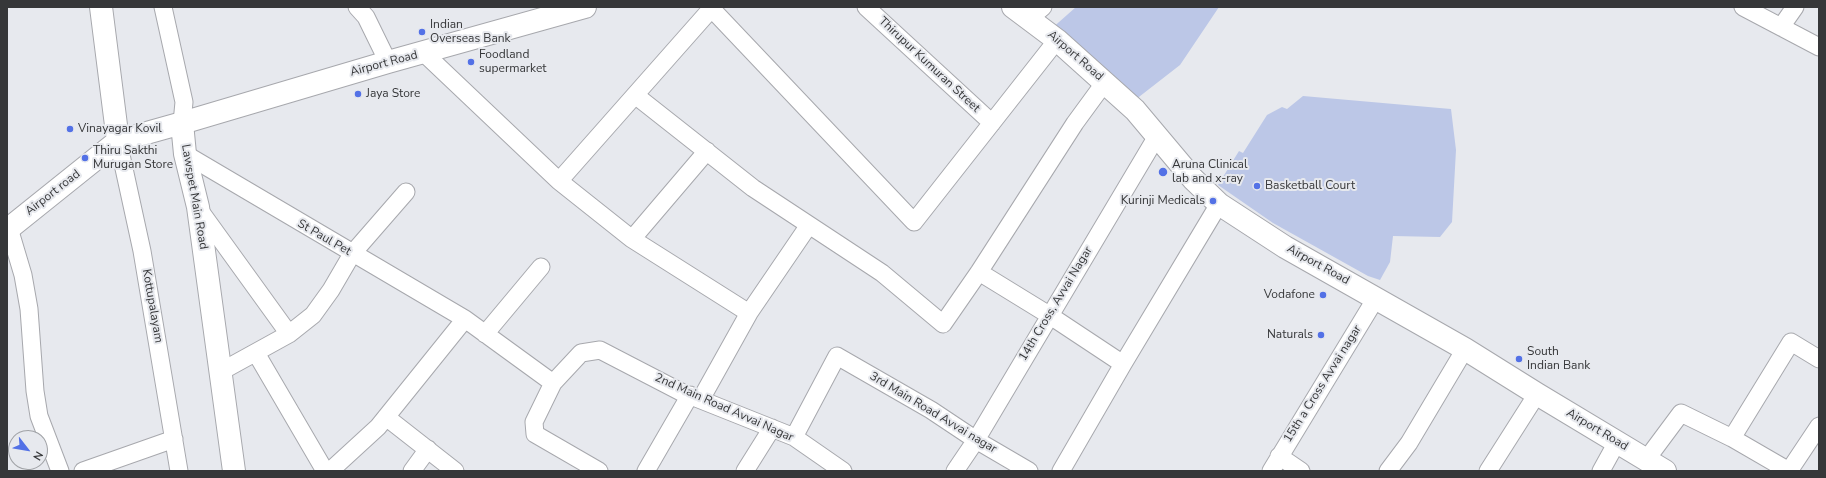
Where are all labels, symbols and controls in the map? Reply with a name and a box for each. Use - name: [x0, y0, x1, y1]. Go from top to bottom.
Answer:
- street label: Thirupur Kumuran Street: [875, 14, 983, 116]
- place label: Indian Overseas Bank: [430, 18, 511, 46]
- marker: Indian Overseas Bank: [417, 27, 427, 37]
- street label: Airport Road: [1044, 28, 1106, 84]
- street label: Airport Road: [349, 48, 419, 80]
- place label: Foodland supermarket: [479, 48, 547, 76]
- marker: Foodland supermarket: [466, 57, 476, 67]
- place label: Jaya Store: [366, 87, 420, 101]
- marker: Jaya Store: [353, 89, 363, 99]
- place label: Vinayagar Kovil: [78, 122, 162, 136]
- marker: Vinayagar Kovil: [65, 124, 75, 134]
- street label: Lawspet Main Road: [178, 143, 210, 251]
- place label: Thiru Sakthi Murugan Store: [93, 144, 173, 172]
- marker: Thiru Sakthi Murugan Store: [80, 153, 90, 163]
- place label: Aruna Clinical lab and x-ray: [1172, 158, 1247, 186]
- marker: Aruna Clinical lab and x-ray: [1157, 166, 1169, 178]
- street label: Airport road: [23, 167, 83, 219]
- place label: Basketball Court: [1265, 179, 1355, 193]
- marker: Basketball Court: [1252, 181, 1262, 191]
- place label: Kurinji Medicals: [1121, 194, 1205, 208]
- marker: Kurinji Medicals: [1208, 196, 1218, 206]
- street label: St Paul Pet: [295, 217, 353, 259]
- street label: Airport Road: [1284, 242, 1352, 288]
- street label: 14th Cross, Avvai Nagar: [1016, 244, 1096, 364]
- street label: Kottupalayam: [138, 268, 166, 344]
- place label: Vodafone: [1264, 288, 1315, 302]
- marker: Vodafone: [1318, 290, 1328, 300]
- street label: 15th a Cross Avvai nagar: [1281, 323, 1365, 445]
- place label: Naturals: [1267, 328, 1313, 342]
- marker: Naturals: [1316, 330, 1326, 340]
- place label: South Indian Bank: [1527, 345, 1590, 373]
- marker: South Indian Bank: [1514, 354, 1524, 364]
- street label: 3rd Main Road Avvai nagar: [867, 369, 999, 457]
- street label: 2nd Main Road Avvai Nagar: [652, 371, 796, 445]
- street label: Airport Road: [1564, 406, 1630, 454]
- north arrow: [8, 430, 48, 470]
- text: N: [29, 449, 46, 463]

